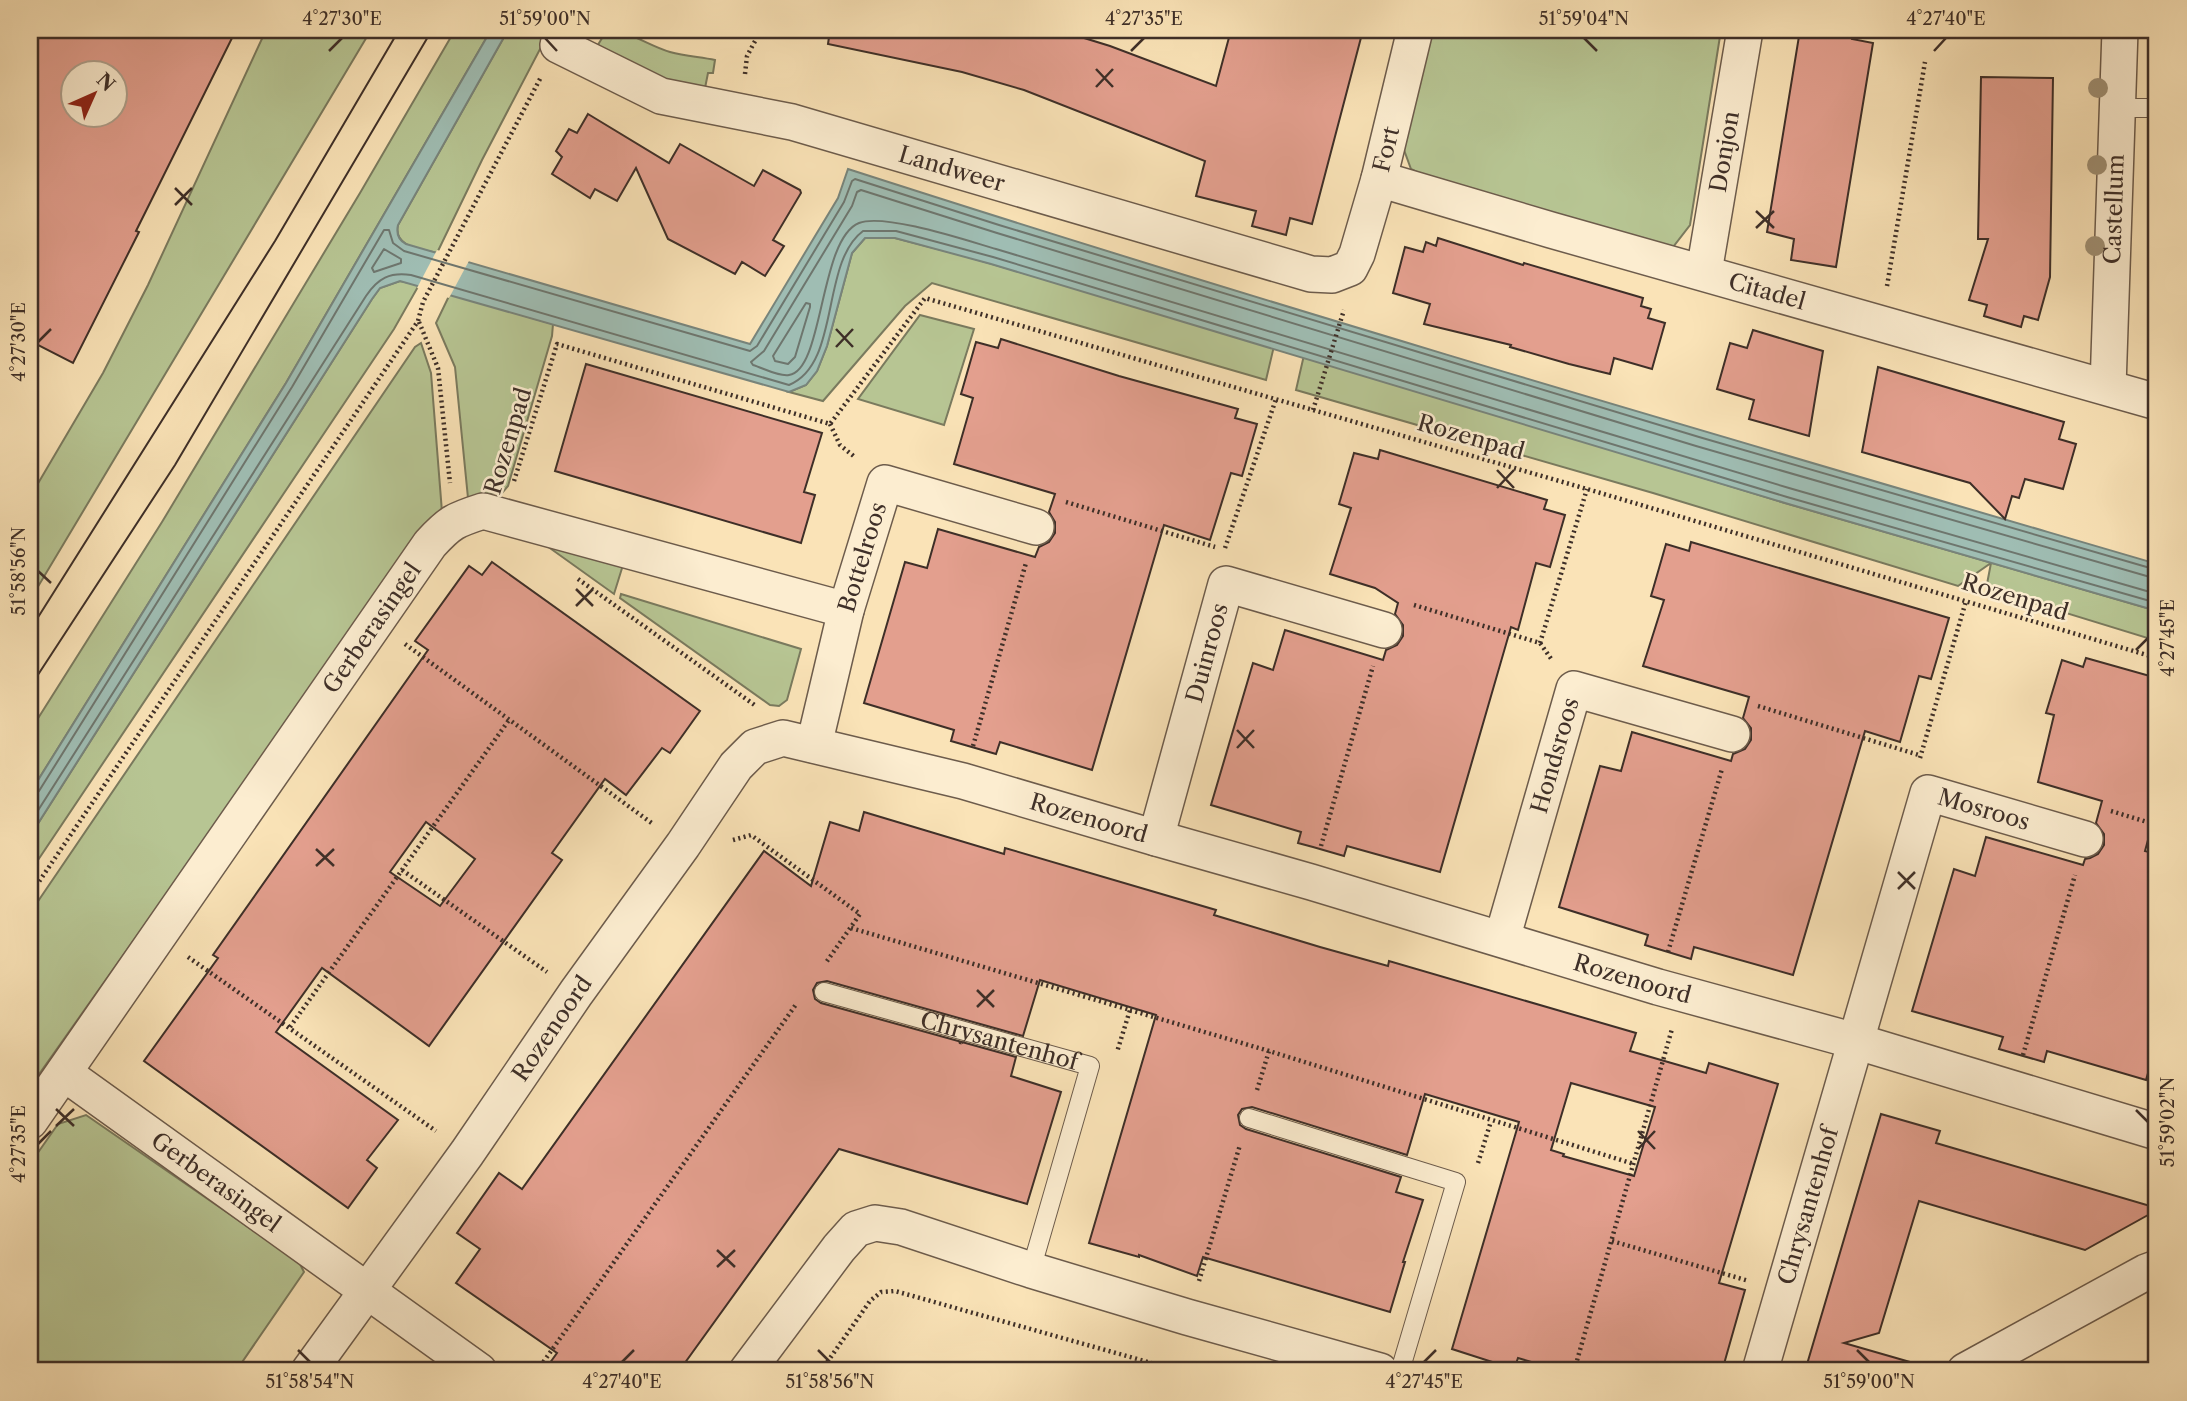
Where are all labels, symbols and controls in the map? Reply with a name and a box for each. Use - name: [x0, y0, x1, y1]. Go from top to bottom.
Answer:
- text: 4°27'30"E: [302, 8, 382, 30]
- text: 51°59'00"N: [499, 8, 591, 30]
- text: 4°27'35"E: [1105, 8, 1183, 30]
- text: 51°59'04"N: [1539, 8, 1629, 30]
- text: 4°27'40"E: [1906, 8, 1986, 30]
- north arrow: [60, 60, 130, 130]
- text: N: [92, 68, 120, 96]
- street label: Donjon: [1704, 109, 1745, 195]
- street label: Fort: [1367, 124, 1405, 175]
- street label: Landweer: [895, 140, 1008, 198]
- street label: Castellum: [2098, 154, 2130, 265]
- street label: Citadel: [1725, 267, 1809, 316]
- text: 4°27'30"E: [8, 302, 30, 382]
- street label: Rozenpad: [479, 384, 537, 498]
- street label: Rozenpad: [1414, 408, 1528, 466]
- street label: Bottelroos: [832, 499, 892, 616]
- text: 51°58'56"N: [8, 526, 30, 615]
- street label: Gerberasingel: [317, 557, 427, 699]
- street label: Rozenpad: [1958, 568, 2072, 626]
- text: 4°27'45"E: [2157, 599, 2179, 677]
- street label: Duinroos: [1180, 600, 1234, 706]
- street label: Hondsroos: [1525, 694, 1585, 817]
- street label: Mosroos: [1934, 783, 2033, 836]
- street label: Rozenoord: [1026, 787, 1151, 849]
- street label: Rozenoord: [1570, 948, 1694, 1009]
- street label: Rozenoord: [506, 970, 598, 1087]
- street label: Chrysantenhof: [917, 1005, 1084, 1077]
- text: 51°59'02"N: [2157, 1077, 2179, 1167]
- text: 4°27'35"E: [8, 1105, 30, 1183]
- street label: Chrysantenhof: [1772, 1121, 1845, 1288]
- street label: Gerberasingel: [146, 1126, 286, 1238]
- text: 51°58'54"N: [266, 1371, 355, 1393]
- text: 4°27'40"E: [582, 1371, 662, 1393]
- text: 51°58'56"N: [786, 1371, 875, 1393]
- text: 4°27'45"E: [1385, 1371, 1463, 1393]
- text: 51°59'00"N: [1823, 1371, 1915, 1393]

